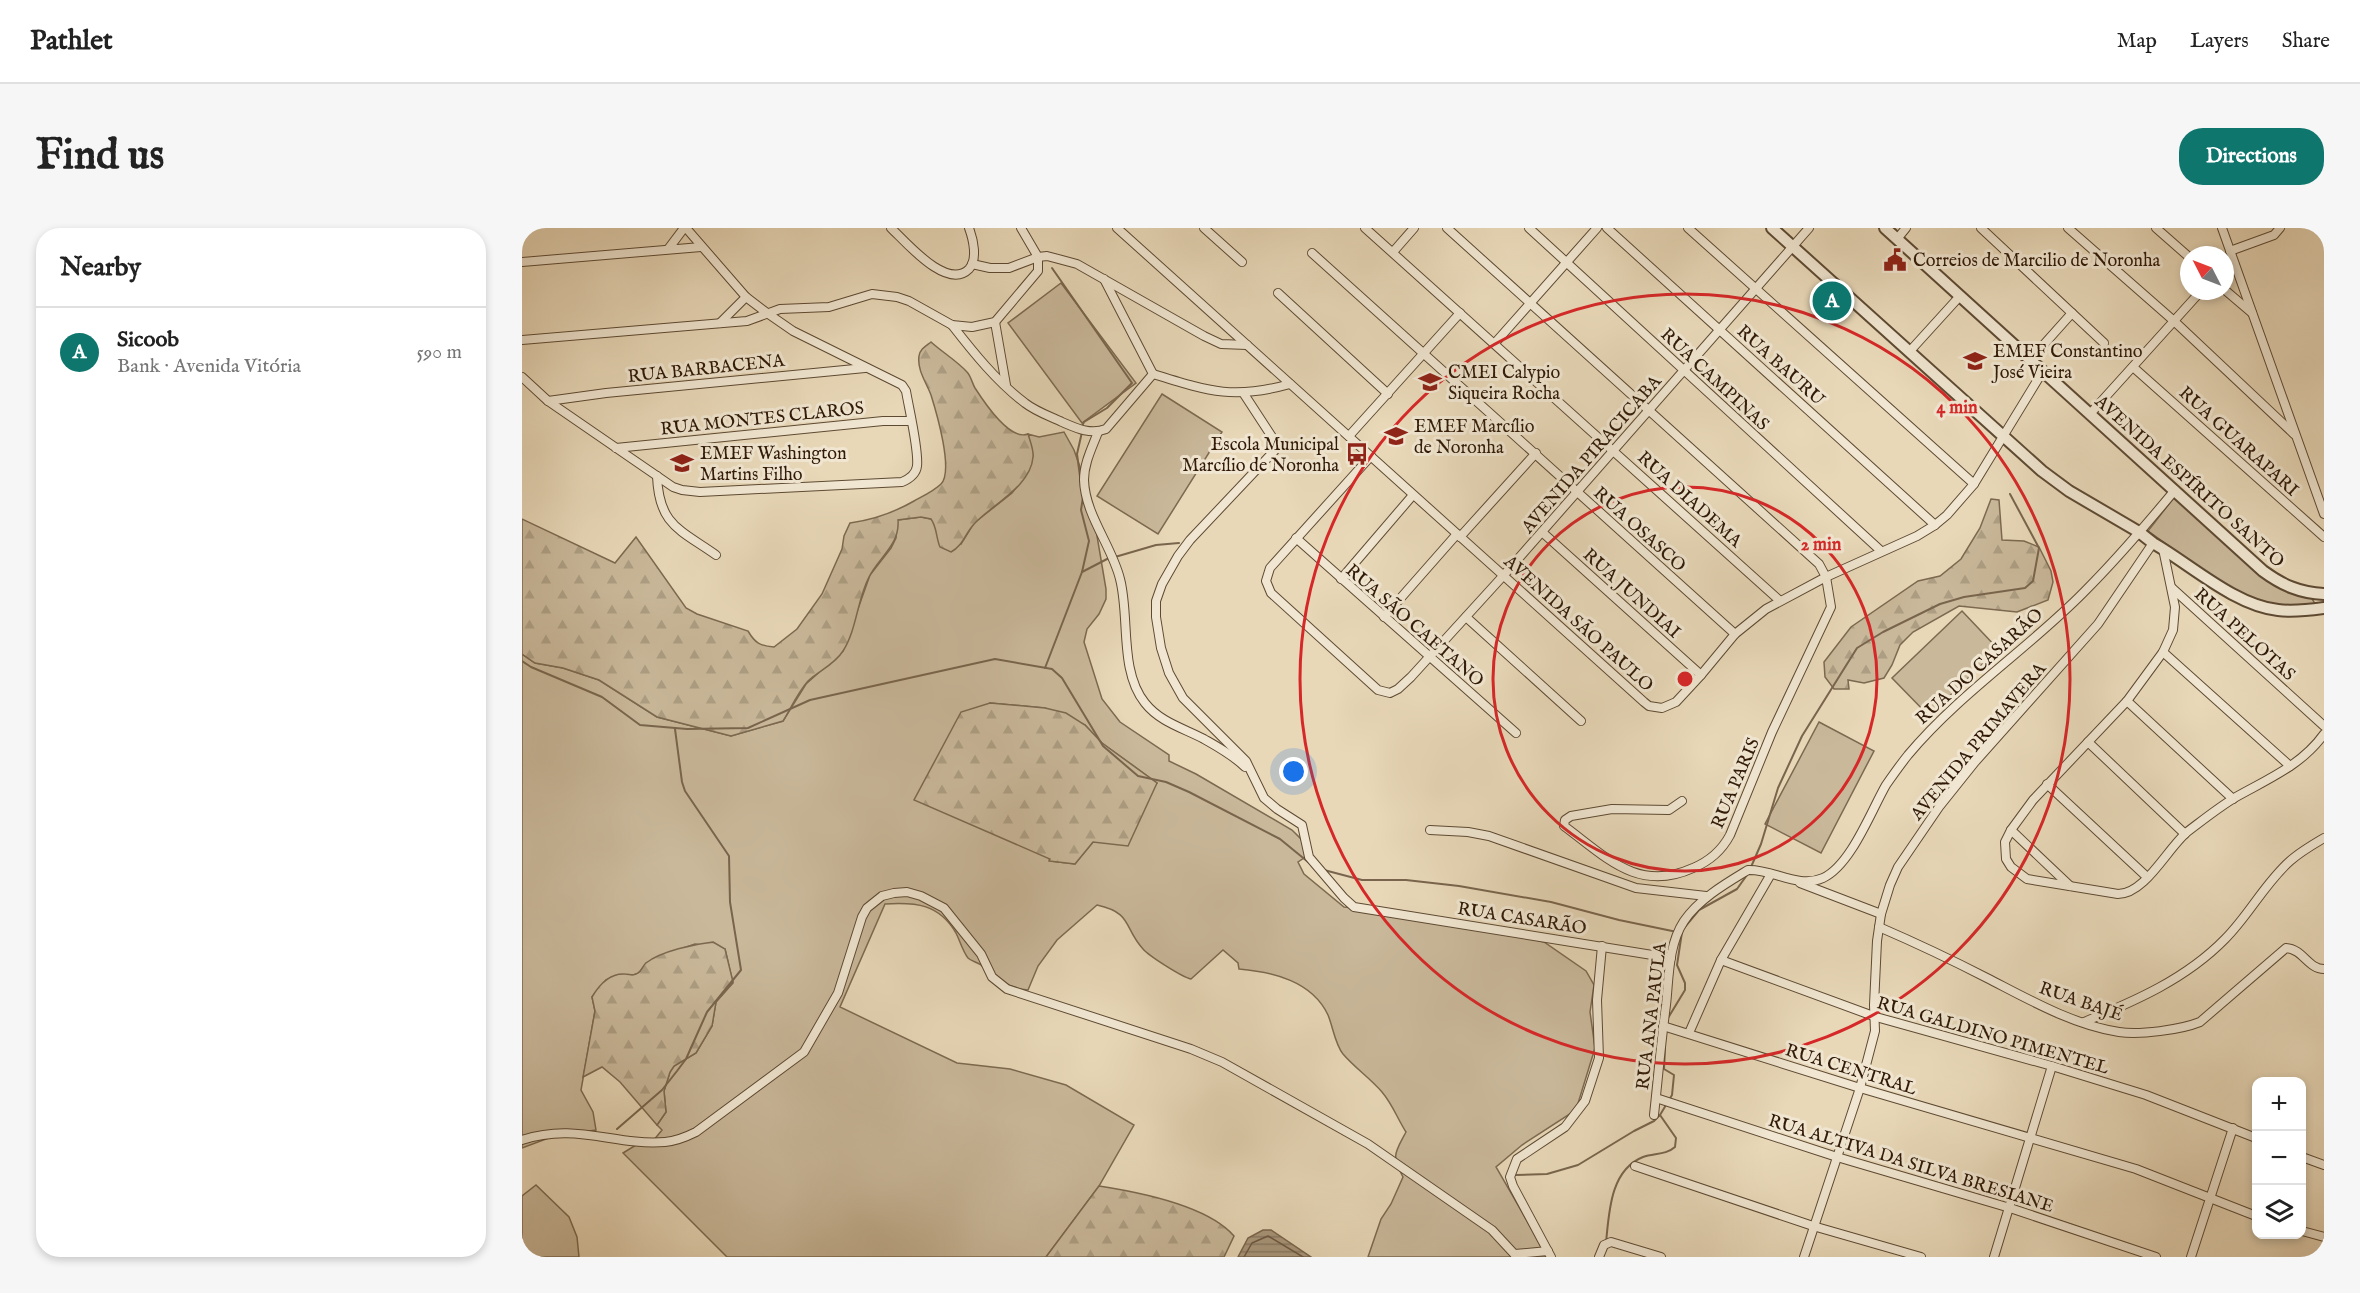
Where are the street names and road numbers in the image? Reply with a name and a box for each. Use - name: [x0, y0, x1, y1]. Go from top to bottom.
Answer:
- street label: RUA BAURU: [1731, 321, 1829, 412]
- street label: RUA CAMPINAS: [1655, 324, 1773, 436]
- street label: RUA BARBACENA: [626, 350, 787, 389]
- street label: AVENIDA PIRACICABA: [1516, 370, 1668, 540]
- street label: RUA GUARAPARI: [2173, 382, 2303, 502]
- street label: AVENIDA ESPÍRITO SANTO: [2089, 389, 2290, 573]
- street label: RUA MONTES CLAROS: [659, 397, 865, 442]
- street label: RUA DIADEMA: [1632, 447, 1747, 554]
- street label: RUA OSASCO: [1588, 482, 1690, 578]
- street label: RUA JUNDIAI: [1577, 544, 1685, 644]
- street label: AVENIDA SÃO PAULO: [1498, 549, 1659, 697]
- street label: RUA SÃO CAETANO: [1340, 558, 1489, 693]
- street label: RUA PELOTAS: [2189, 584, 2299, 687]
- street label: RUA DO CASARÃO: [1910, 602, 2049, 730]
- street label: AVENIDA PRIMAVERA: [1906, 658, 2053, 826]
- street label: RUA PARIS: [1707, 735, 1766, 832]
- street label: RUA CASARÃO: [1456, 896, 1588, 941]
- street label: RUA ANA PAULA: [1632, 940, 1673, 1091]
- street label: RUA BAJÉ: [2036, 975, 2126, 1027]
- street label: RUA GALDINO PIMENTEL: [1874, 992, 2111, 1081]
- street label: RUA CENTRAL: [1782, 1040, 1919, 1101]
- street label: RUA ALTIVA DA SILVA BRESIANE: [1765, 1110, 2056, 1219]

